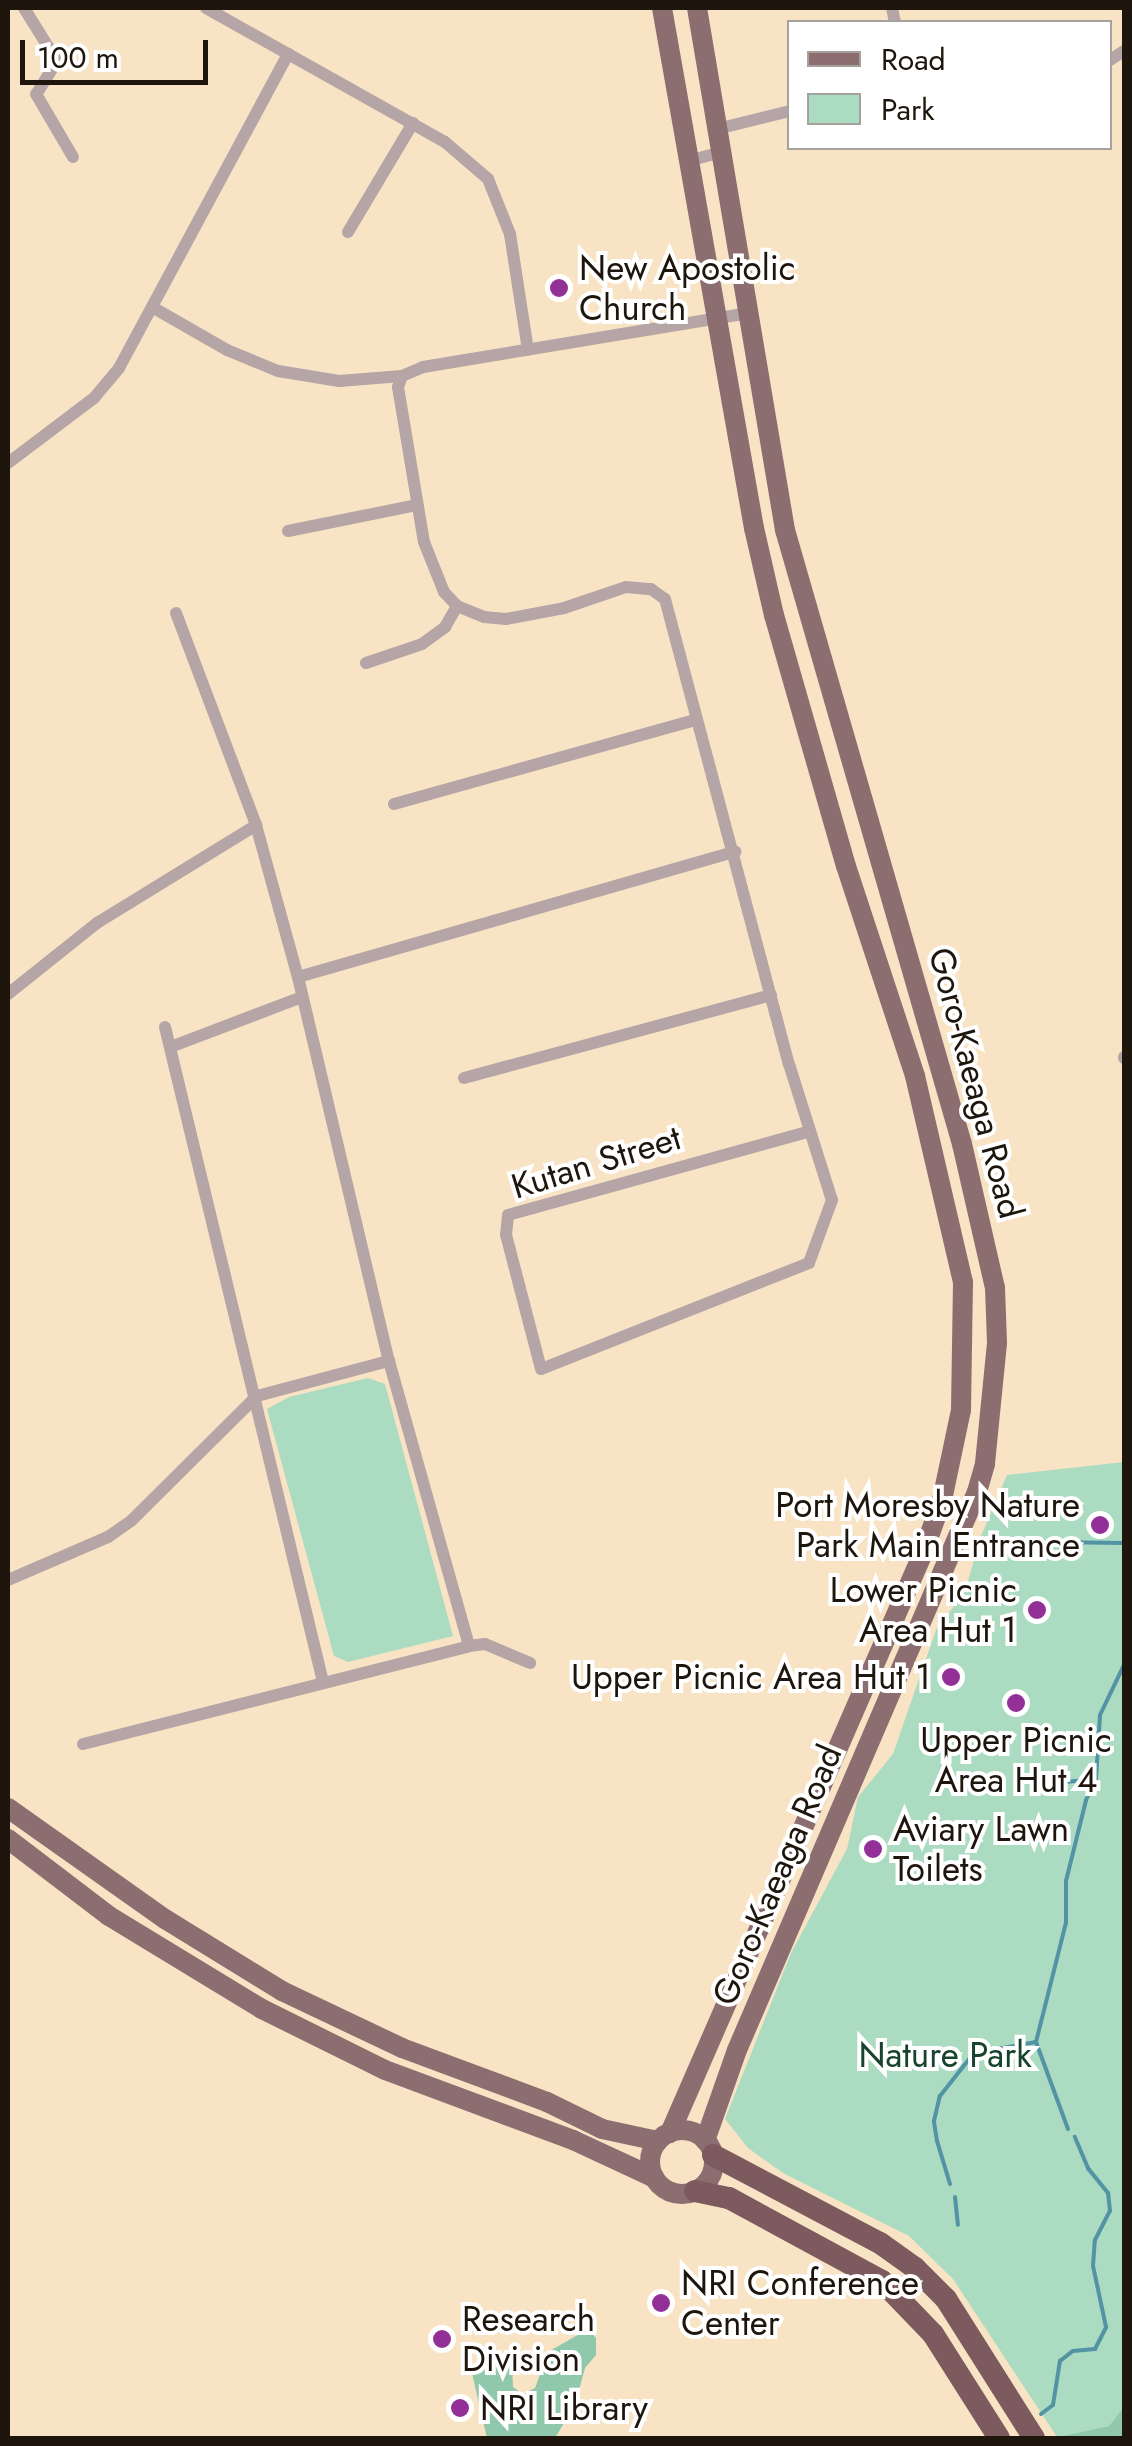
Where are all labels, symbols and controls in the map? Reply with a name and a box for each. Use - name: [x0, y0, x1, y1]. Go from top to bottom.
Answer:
- scale bar: [25, 20, 212, 82]
- legend: [787, 20, 1112, 150]
- text: 100 m: [37, 36, 119, 79]
- text: Road: [881, 38, 946, 81]
- text: Park: [881, 88, 934, 131]
- place label: New Apostolic Church: [579, 247, 796, 329]
- marker: New Apostolic Church: [548, 277, 570, 299]
- street label: Goro-Kaeaga Road: [920, 943, 1032, 1223]
- street label: Kutan Street: [506, 1116, 686, 1208]
- place label: Port Moresby Nature Park Main Entrance: [775, 1484, 1080, 1566]
- marker: Port Moresby Nature Park Main Entrance: [1089, 1514, 1111, 1536]
- place label: Lower Picnic Area Hut 1: [830, 1569, 1017, 1651]
- marker: Lower Picnic Area Hut 1: [1026, 1599, 1048, 1621]
- place label: Upper Picnic Area Hut 1: [571, 1656, 931, 1698]
- marker: Upper Picnic Area Hut 1: [940, 1666, 962, 1688]
- marker: Upper Picnic Area Hut 4: [1005, 1692, 1027, 1714]
- place label: Upper Picnic Area Hut 4: [920, 1719, 1112, 1801]
- street label: Goro-Kaeaga Road: [703, 1739, 851, 2011]
- place label: Aviary Lawn Toilets: [893, 1808, 1069, 1890]
- marker: Aviary Lawn Toilets: [862, 1838, 884, 1860]
- park label: Nature Park: [858, 2034, 1032, 2076]
- place label: NRI Conference Center: [681, 2262, 919, 2344]
- marker: NRI Conference Center: [650, 2292, 672, 2314]
- place label: Research Division: [462, 2298, 595, 2380]
- marker: Research Division: [431, 2328, 453, 2350]
- place label: NRI Library: [480, 2387, 648, 2429]
- marker: NRI Library: [449, 2397, 471, 2419]

